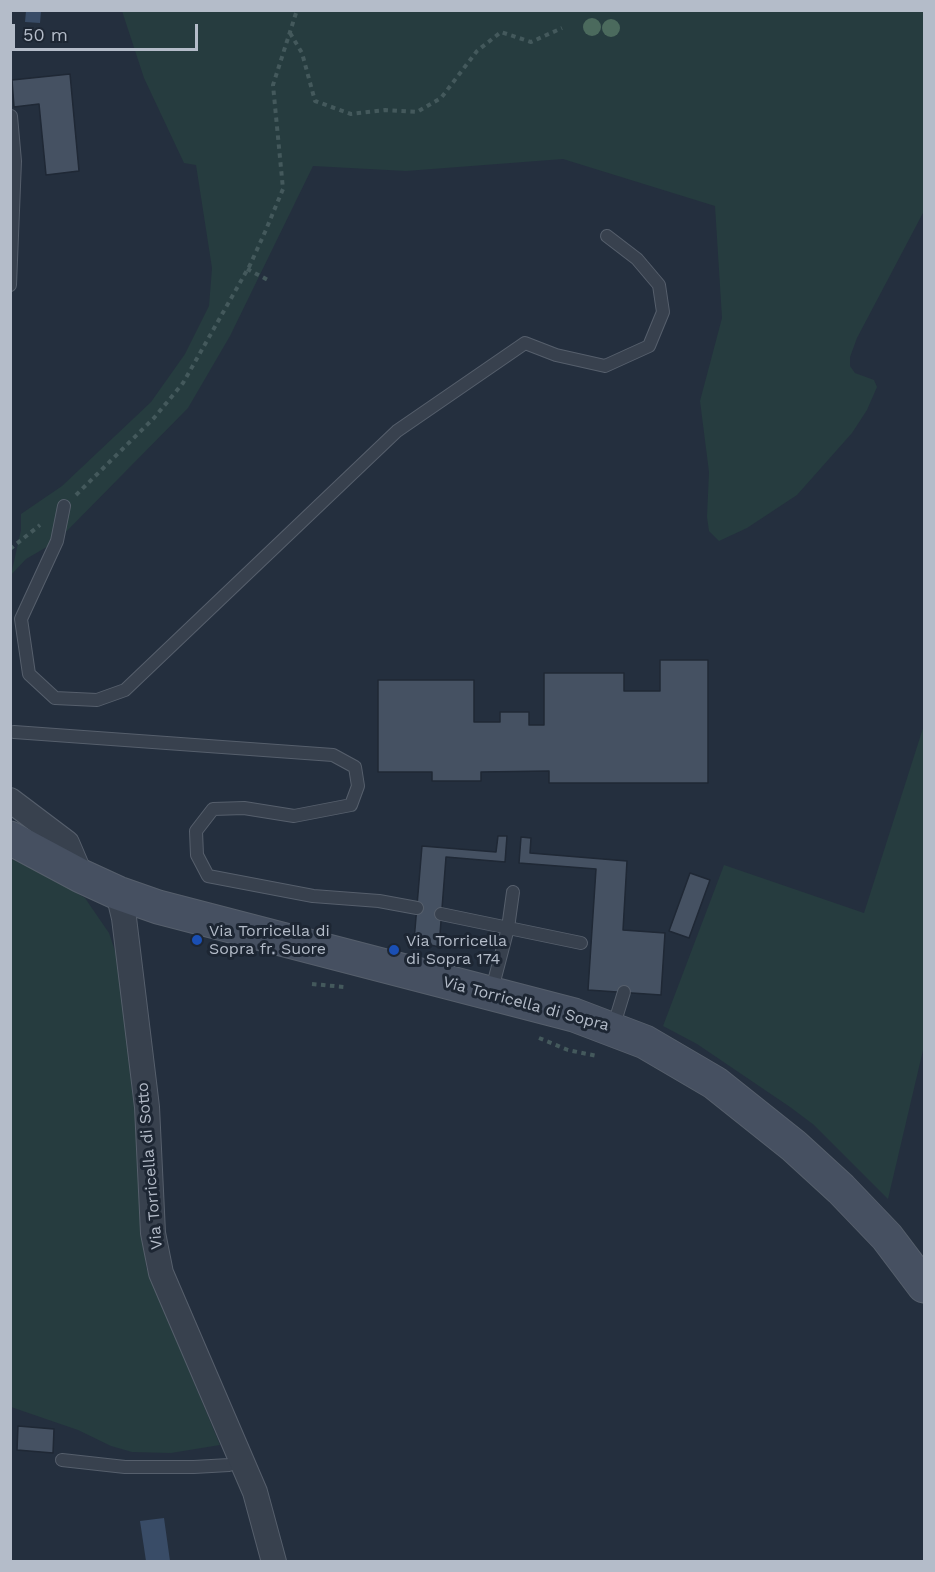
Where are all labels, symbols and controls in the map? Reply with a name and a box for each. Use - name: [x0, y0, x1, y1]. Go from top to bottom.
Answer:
- scale bar: [15, 12, 201, 50]
- text: 50 m: [23, 24, 68, 45]
- place label: Via Torricella di Sopra fr. Suore: [209, 921, 330, 959]
- place label: Via Torricella di Sopra 174: [406, 931, 507, 969]
- marker: Via Torricella di Sopra fr. Suore: [190, 933, 204, 947]
- marker: Via Torricella di Sopra 174: [387, 943, 401, 957]
- street label: Via Torricella di Sopra: [441, 973, 611, 1035]
- street label: Via Torricella di Sotto: [133, 1082, 167, 1250]

